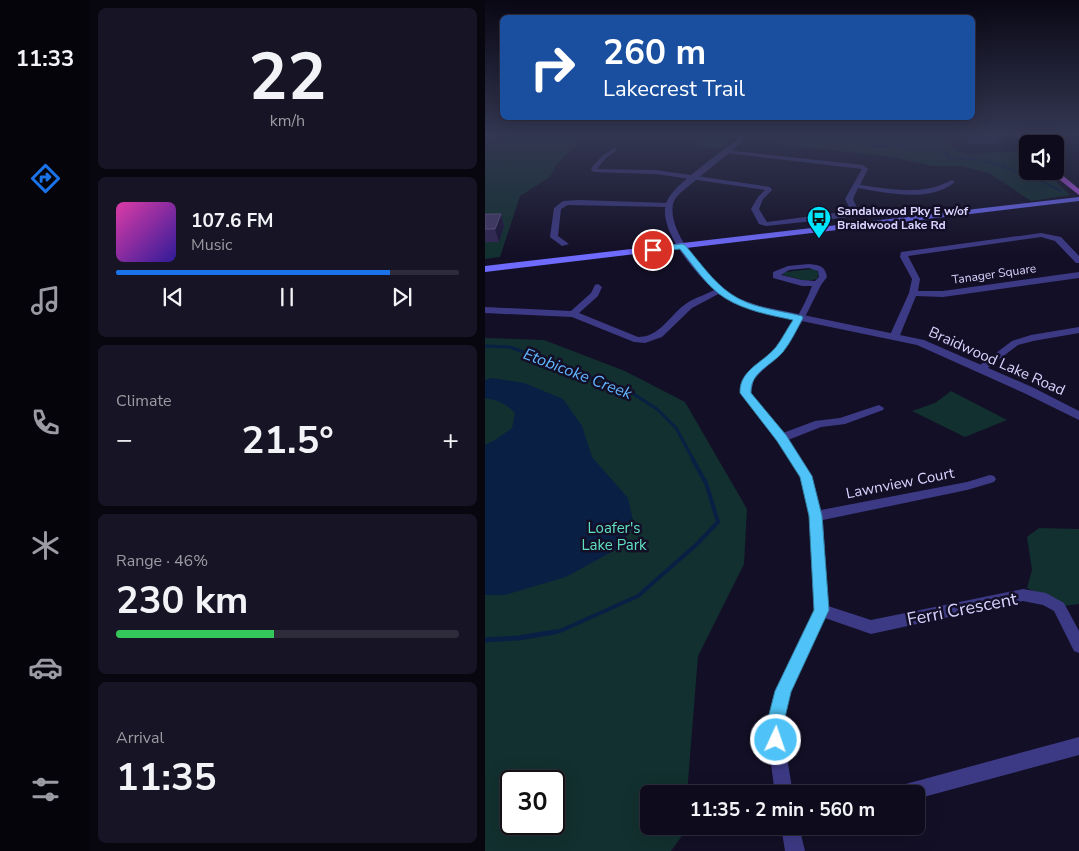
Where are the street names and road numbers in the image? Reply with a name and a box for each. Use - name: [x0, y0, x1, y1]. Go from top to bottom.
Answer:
- street label: Tanager Square: [951, 260, 1037, 288]
- street label: Braidwood Lake Road: [926, 322, 1068, 400]
- street label: Lawnview Court: [844, 463, 957, 503]
- street label: Ferri Crescent: [905, 586, 1020, 631]

